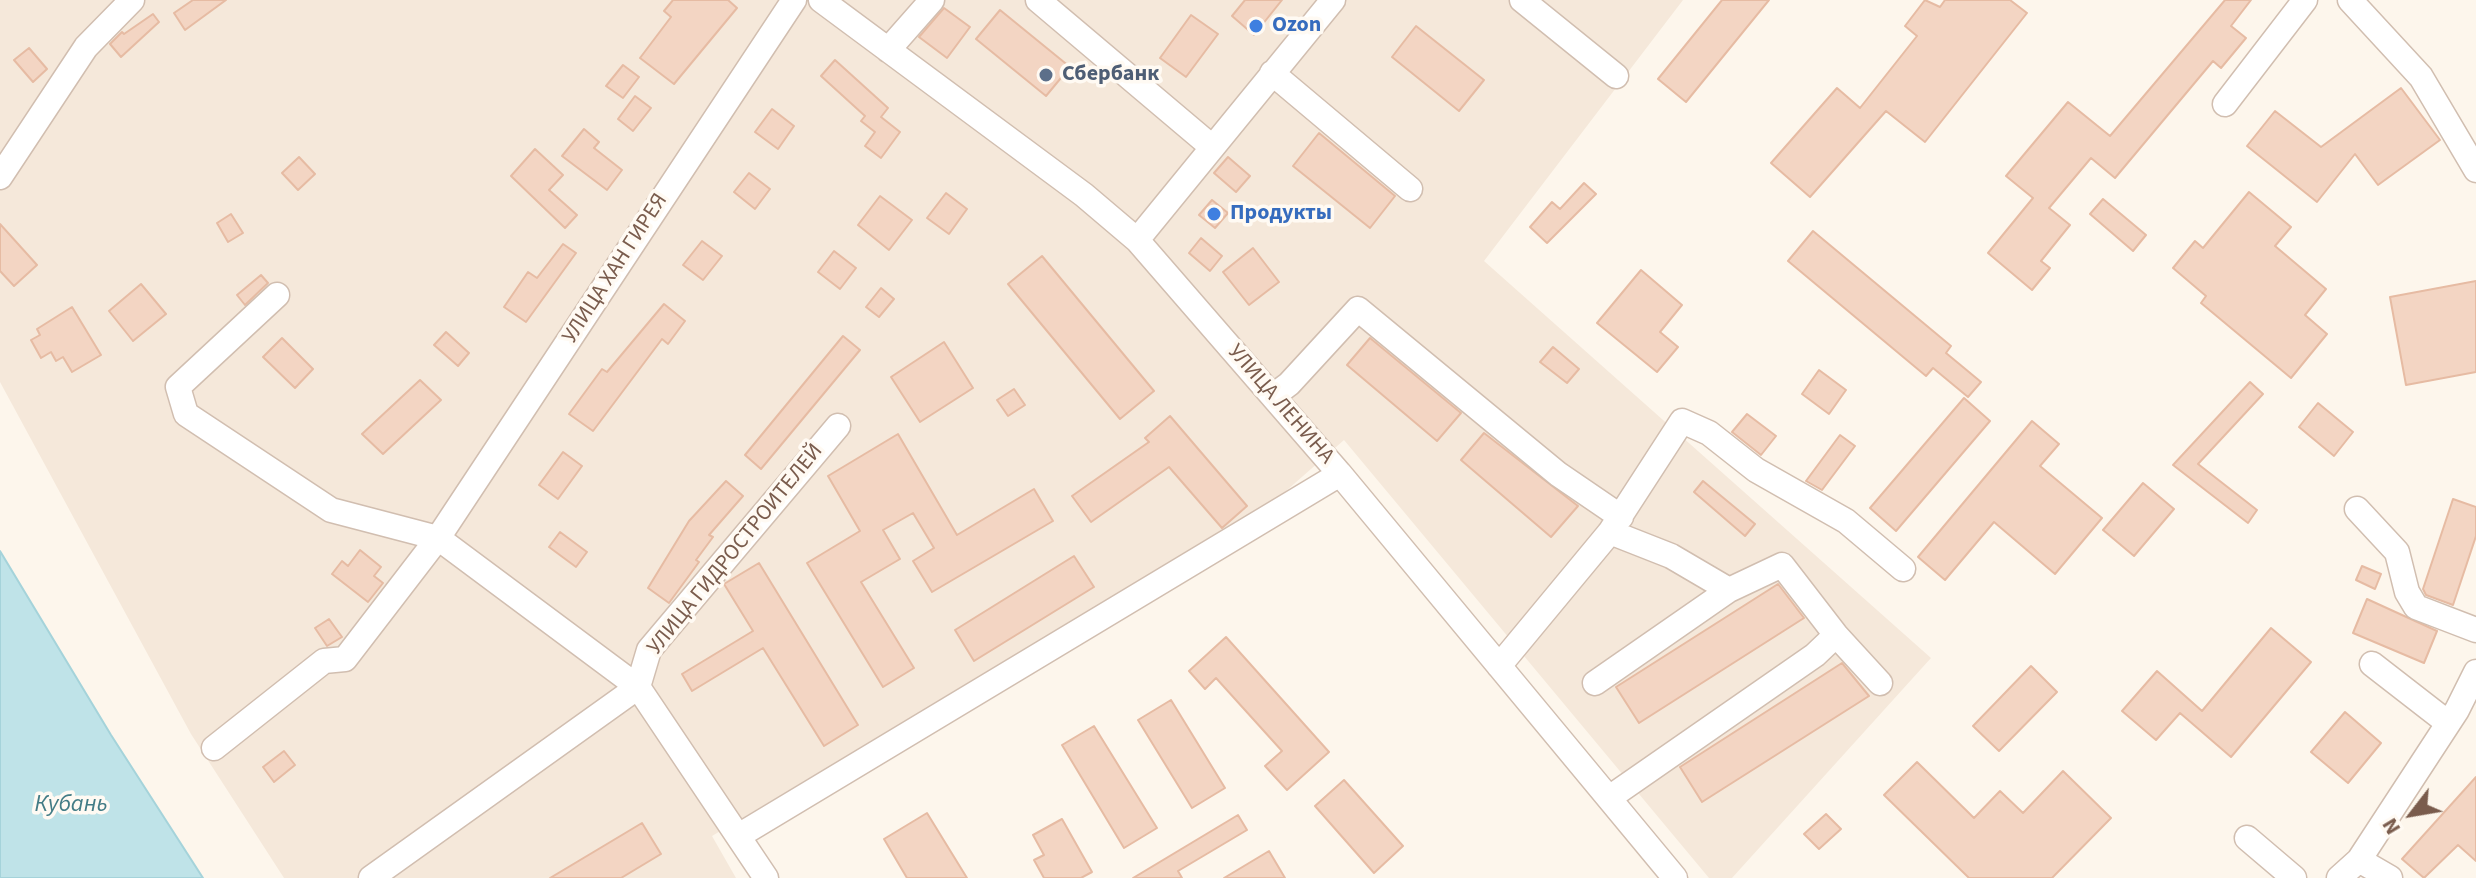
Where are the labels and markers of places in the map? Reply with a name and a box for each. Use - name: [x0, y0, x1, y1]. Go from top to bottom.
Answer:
- place label: Ozon: [1272, 13, 1321, 39]
- marker: Ozon: [1247, 17, 1265, 35]
- place label: Сбербанк: [1062, 62, 1159, 88]
- marker: Сбербанк: [1037, 66, 1055, 84]
- place label: Продукты: [1230, 201, 1332, 227]
- marker: Продукты: [1205, 205, 1223, 223]

